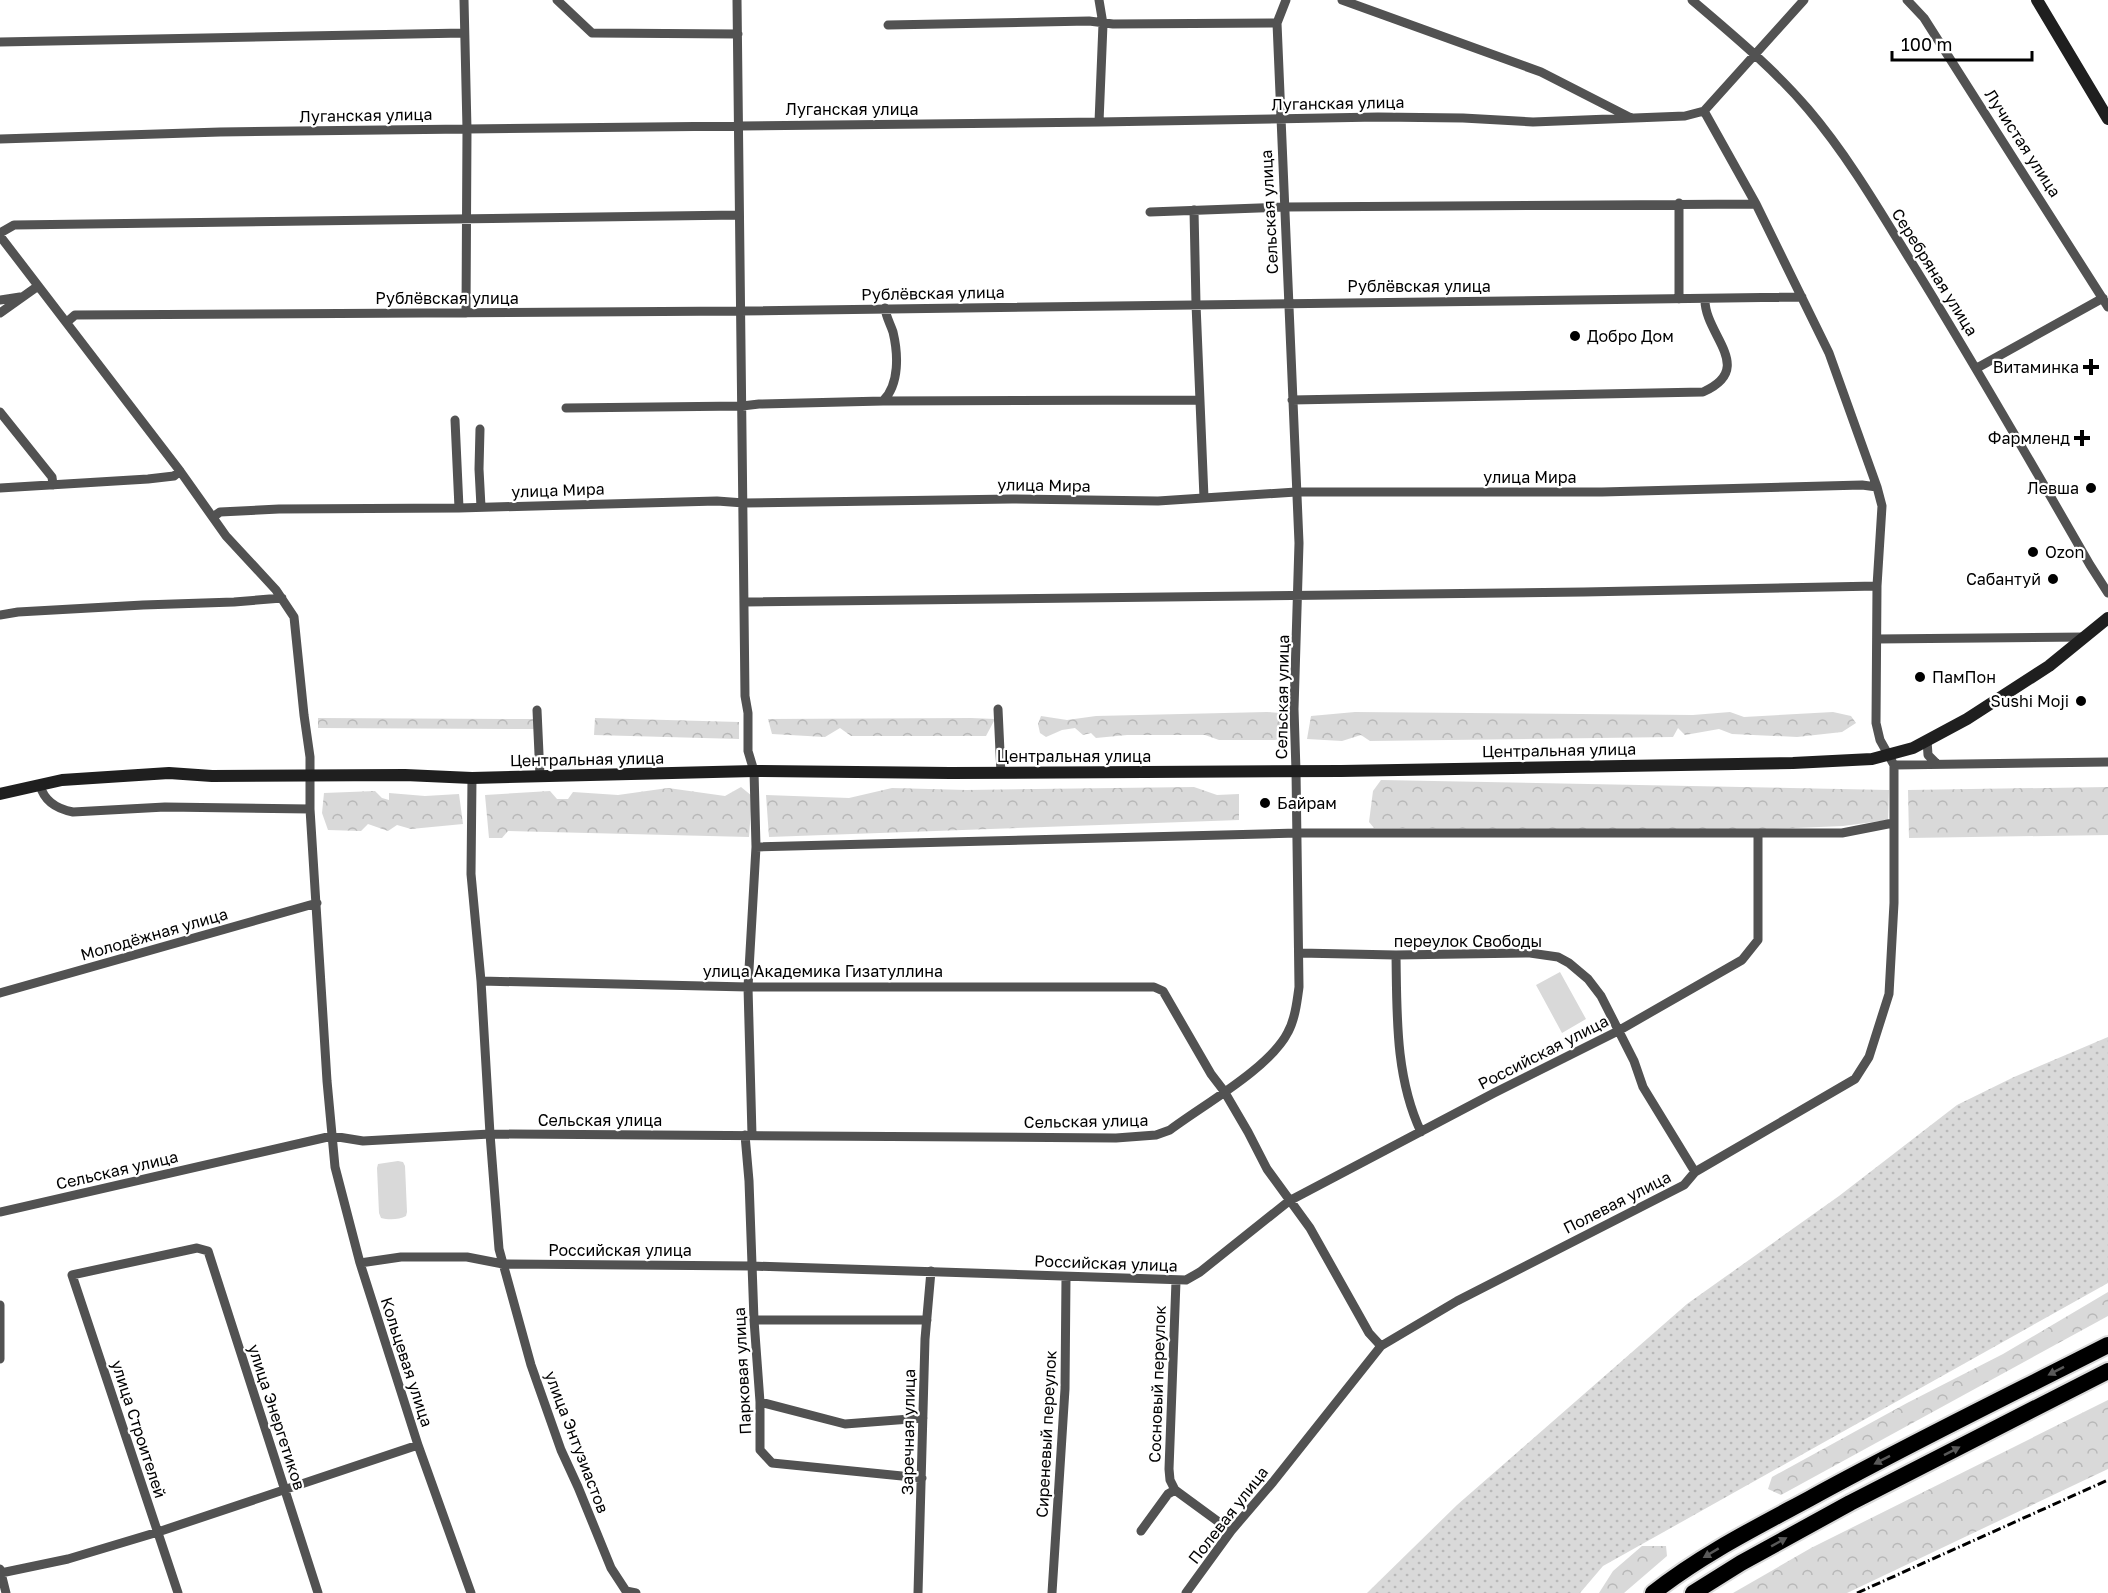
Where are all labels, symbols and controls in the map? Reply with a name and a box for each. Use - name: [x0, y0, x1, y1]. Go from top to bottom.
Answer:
- scale bar: [1892, 24, 2032, 62]
- text: 100 m: [1901, 33, 1952, 55]
- street label: Лучистая улица: [1981, 85, 2065, 201]
- street label: Луганская улица: [1271, 92, 1405, 114]
- street label: Луганская улица: [785, 99, 919, 119]
- street label: Луганская улица: [299, 104, 433, 126]
- street label: Сельская улица: [1256, 149, 1282, 275]
- street label: Серебряная улица: [1888, 205, 1982, 339]
- street label: Рублёвская улица: [1347, 276, 1491, 296]
- street label: Рублёвская улица: [861, 282, 1005, 304]
- street label: Рублёвская улица: [375, 288, 519, 308]
- place label: Добро Дом: [1587, 326, 1674, 346]
- marker: Добро Дом: [1568, 329, 1582, 343]
- place label: Витаминка: [1993, 357, 2079, 377]
- marker: Витаминка: [2084, 360, 2098, 374]
- place label: Фармленд: [1988, 428, 2070, 448]
- marker: Фармленд: [2075, 431, 2089, 445]
- street label: улица Мира: [1483, 467, 1577, 487]
- street label: улица Мира: [997, 474, 1091, 496]
- street label: улица Мира: [511, 478, 605, 502]
- place label: Левша: [2027, 478, 2079, 498]
- marker: Левша: [2084, 481, 2098, 495]
- place label: Ozon: [2045, 542, 2084, 562]
- marker: Ozon: [2026, 545, 2040, 559]
- place label: Сабантуй: [1966, 569, 2041, 589]
- marker: Сабантуй: [2046, 572, 2060, 586]
- street label: Сельская улица: [1271, 634, 1293, 760]
- place label: ПамПон: [1932, 667, 1996, 687]
- marker: ПамПон: [1913, 670, 1927, 684]
- place label: Sushi Moji: [1991, 691, 2069, 711]
- marker: Sushi Moji: [2074, 694, 2088, 708]
- street label: Центральная улица: [1482, 739, 1636, 761]
- street label: Центральная улица: [997, 746, 1151, 766]
- street label: Центральная улица: [510, 748, 664, 770]
- place label: Байрам: [1277, 793, 1337, 813]
- marker: Байрам: [1258, 796, 1272, 810]
- street label: Молодёжная улица: [78, 903, 230, 965]
- street label: переулок Свободы: [1394, 931, 1542, 951]
- street label: улица Академика Гизатуллина: [703, 961, 943, 981]
- street label: Российская улица: [1474, 1010, 1612, 1094]
- street label: Сельская улица: [538, 1110, 662, 1130]
- street label: Сельская улица: [1023, 1110, 1149, 1132]
- street label: Сельская улица: [54, 1146, 180, 1194]
- street label: Полевая улица: [1560, 1166, 1674, 1238]
- street label: Российская улица: [548, 1240, 692, 1260]
- street label: Российская улица: [1034, 1250, 1178, 1276]
- street label: Кольцевая улица: [377, 1295, 437, 1429]
- street label: Сосновый переулок: [1144, 1305, 1170, 1463]
- street label: Парковая улица: [729, 1307, 755, 1435]
- street label: улица Энергетиков: [244, 1342, 310, 1492]
- street label: Сиреневый переулок: [1032, 1350, 1060, 1518]
- street label: улица Строителей: [107, 1357, 171, 1501]
- one-way arrow: [2047, 1366, 2065, 1376]
- street label: улица Энтузиастов: [541, 1368, 613, 1516]
- street label: Заречная улица: [897, 1369, 919, 1495]
- one-way arrow: [1944, 1446, 1961, 1456]
- one-way arrow: [1874, 1456, 1891, 1465]
- street label: Полевая улица: [1184, 1462, 1272, 1568]
- one-way arrow: [1771, 1537, 1788, 1547]
- one-way arrow: [1702, 1548, 1719, 1558]

